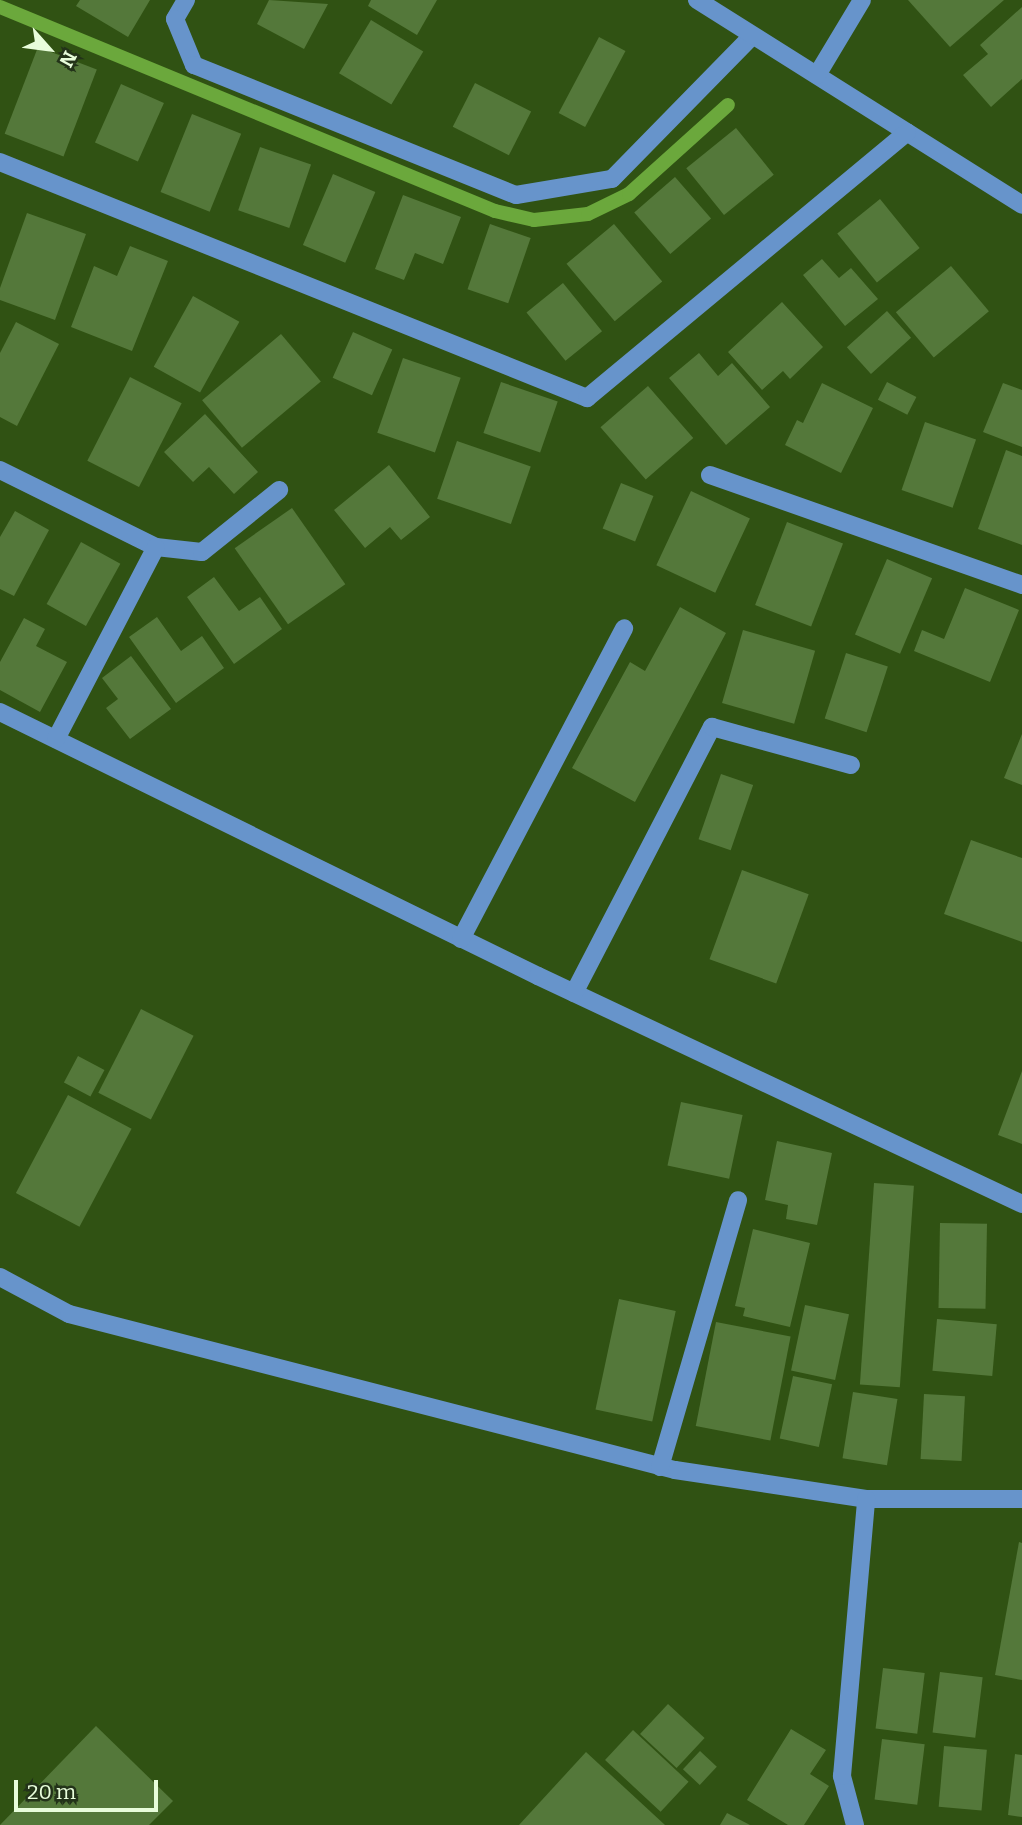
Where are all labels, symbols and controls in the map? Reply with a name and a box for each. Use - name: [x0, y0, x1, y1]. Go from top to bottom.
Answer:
- north arrow: [14, 14, 84, 84]
- text: N: [54, 47, 82, 71]
- scale bar: [18, 1766, 161, 1810]
- text: 20 m: [27, 1779, 76, 1805]

